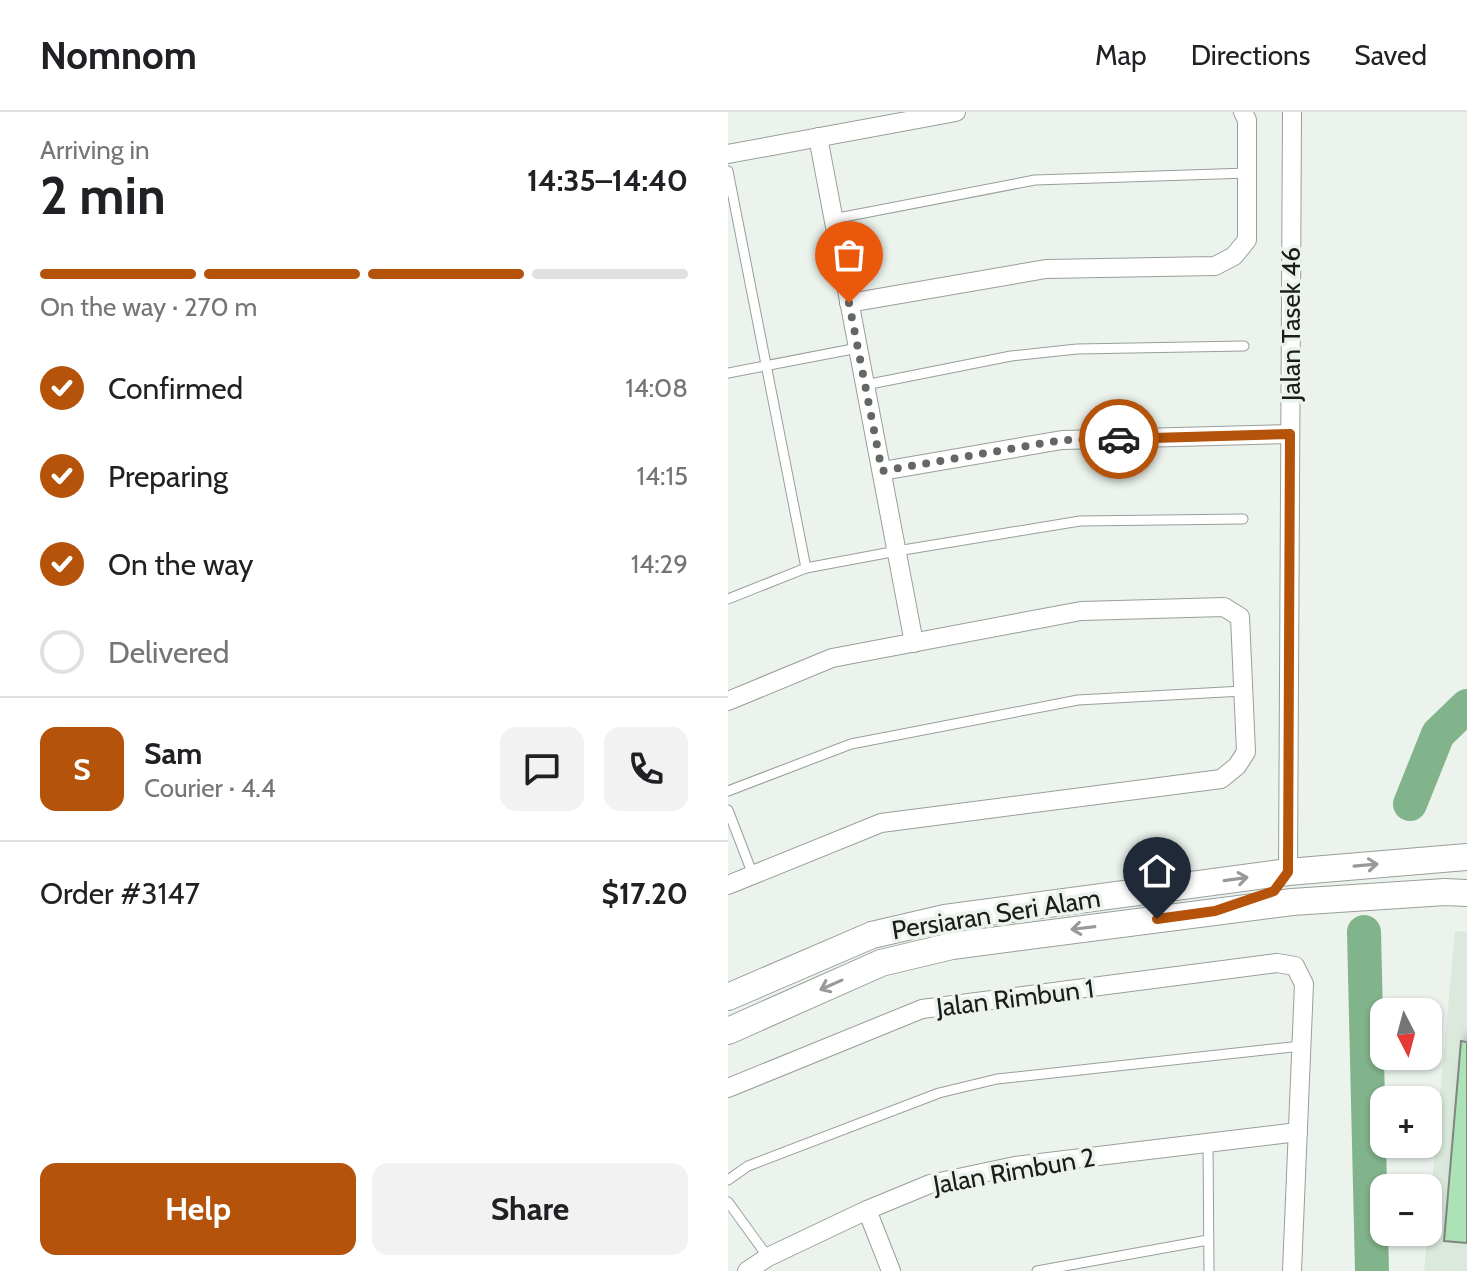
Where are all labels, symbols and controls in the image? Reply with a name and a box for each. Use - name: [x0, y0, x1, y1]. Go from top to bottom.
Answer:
- text: Nomnom: [40, 32, 197, 79]
- text: Map: [1095, 38, 1147, 72]
- text: Directions: [1191, 38, 1310, 72]
- text: Saved: [1354, 38, 1427, 72]
- text: Arriving in: [40, 134, 150, 166]
- text: 14:35–14:40: [527, 162, 688, 199]
- text: 2 min: [40, 164, 166, 227]
- pin: [815, 221, 883, 303]
- icon: bag: [827, 233, 871, 277]
- street label: Jalan Tasek 46: [1275, 247, 1307, 402]
- text: On the way · 270 m: [40, 291, 257, 323]
- icon: check: [40, 366, 84, 410]
- text: Confirmed: [108, 370, 243, 407]
- text: 14:08: [625, 372, 688, 404]
- courier: [1079, 399, 1159, 479]
- icon: car: [1097, 417, 1141, 461]
- icon: check: [40, 454, 84, 498]
- text: Preparing: [108, 458, 228, 495]
- text: 14:15: [637, 460, 688, 492]
- icon: check: [40, 542, 84, 586]
- text: On the way: [108, 546, 253, 583]
- text: 14:29: [631, 548, 688, 580]
- text: Delivered: [108, 634, 229, 671]
- button: chat: [500, 727, 584, 811]
- button: phone: [604, 727, 688, 811]
- text: Sam: [144, 735, 202, 772]
- text: S: [73, 751, 91, 788]
- text: Courier · 4.4: [144, 772, 276, 804]
- pin: [1123, 837, 1191, 919]
- icon: home: [1135, 849, 1179, 893]
- one-way arrow: [1352, 858, 1379, 873]
- one-way arrow: [1223, 871, 1249, 886]
- text: Order #3147: [40, 875, 200, 912]
- text: $17.20: [602, 875, 688, 912]
- street label: Persiaran Seri Alam: [889, 882, 1103, 946]
- one-way arrow: [1070, 921, 1097, 936]
- street label: Jalan Rimbun 1: [933, 972, 1096, 1024]
- one-way arrow: [819, 978, 843, 993]
- north arrow: [1370, 998, 1442, 1070]
- map controls: [1370, 998, 1442, 1246]
- button: +: [1370, 1086, 1442, 1158]
- street label: Jalan Rimbun 2: [930, 1141, 1097, 1201]
- button: Help: [40, 1163, 356, 1255]
- button: Share: [372, 1163, 688, 1255]
- button: −: [1370, 1174, 1442, 1246]

